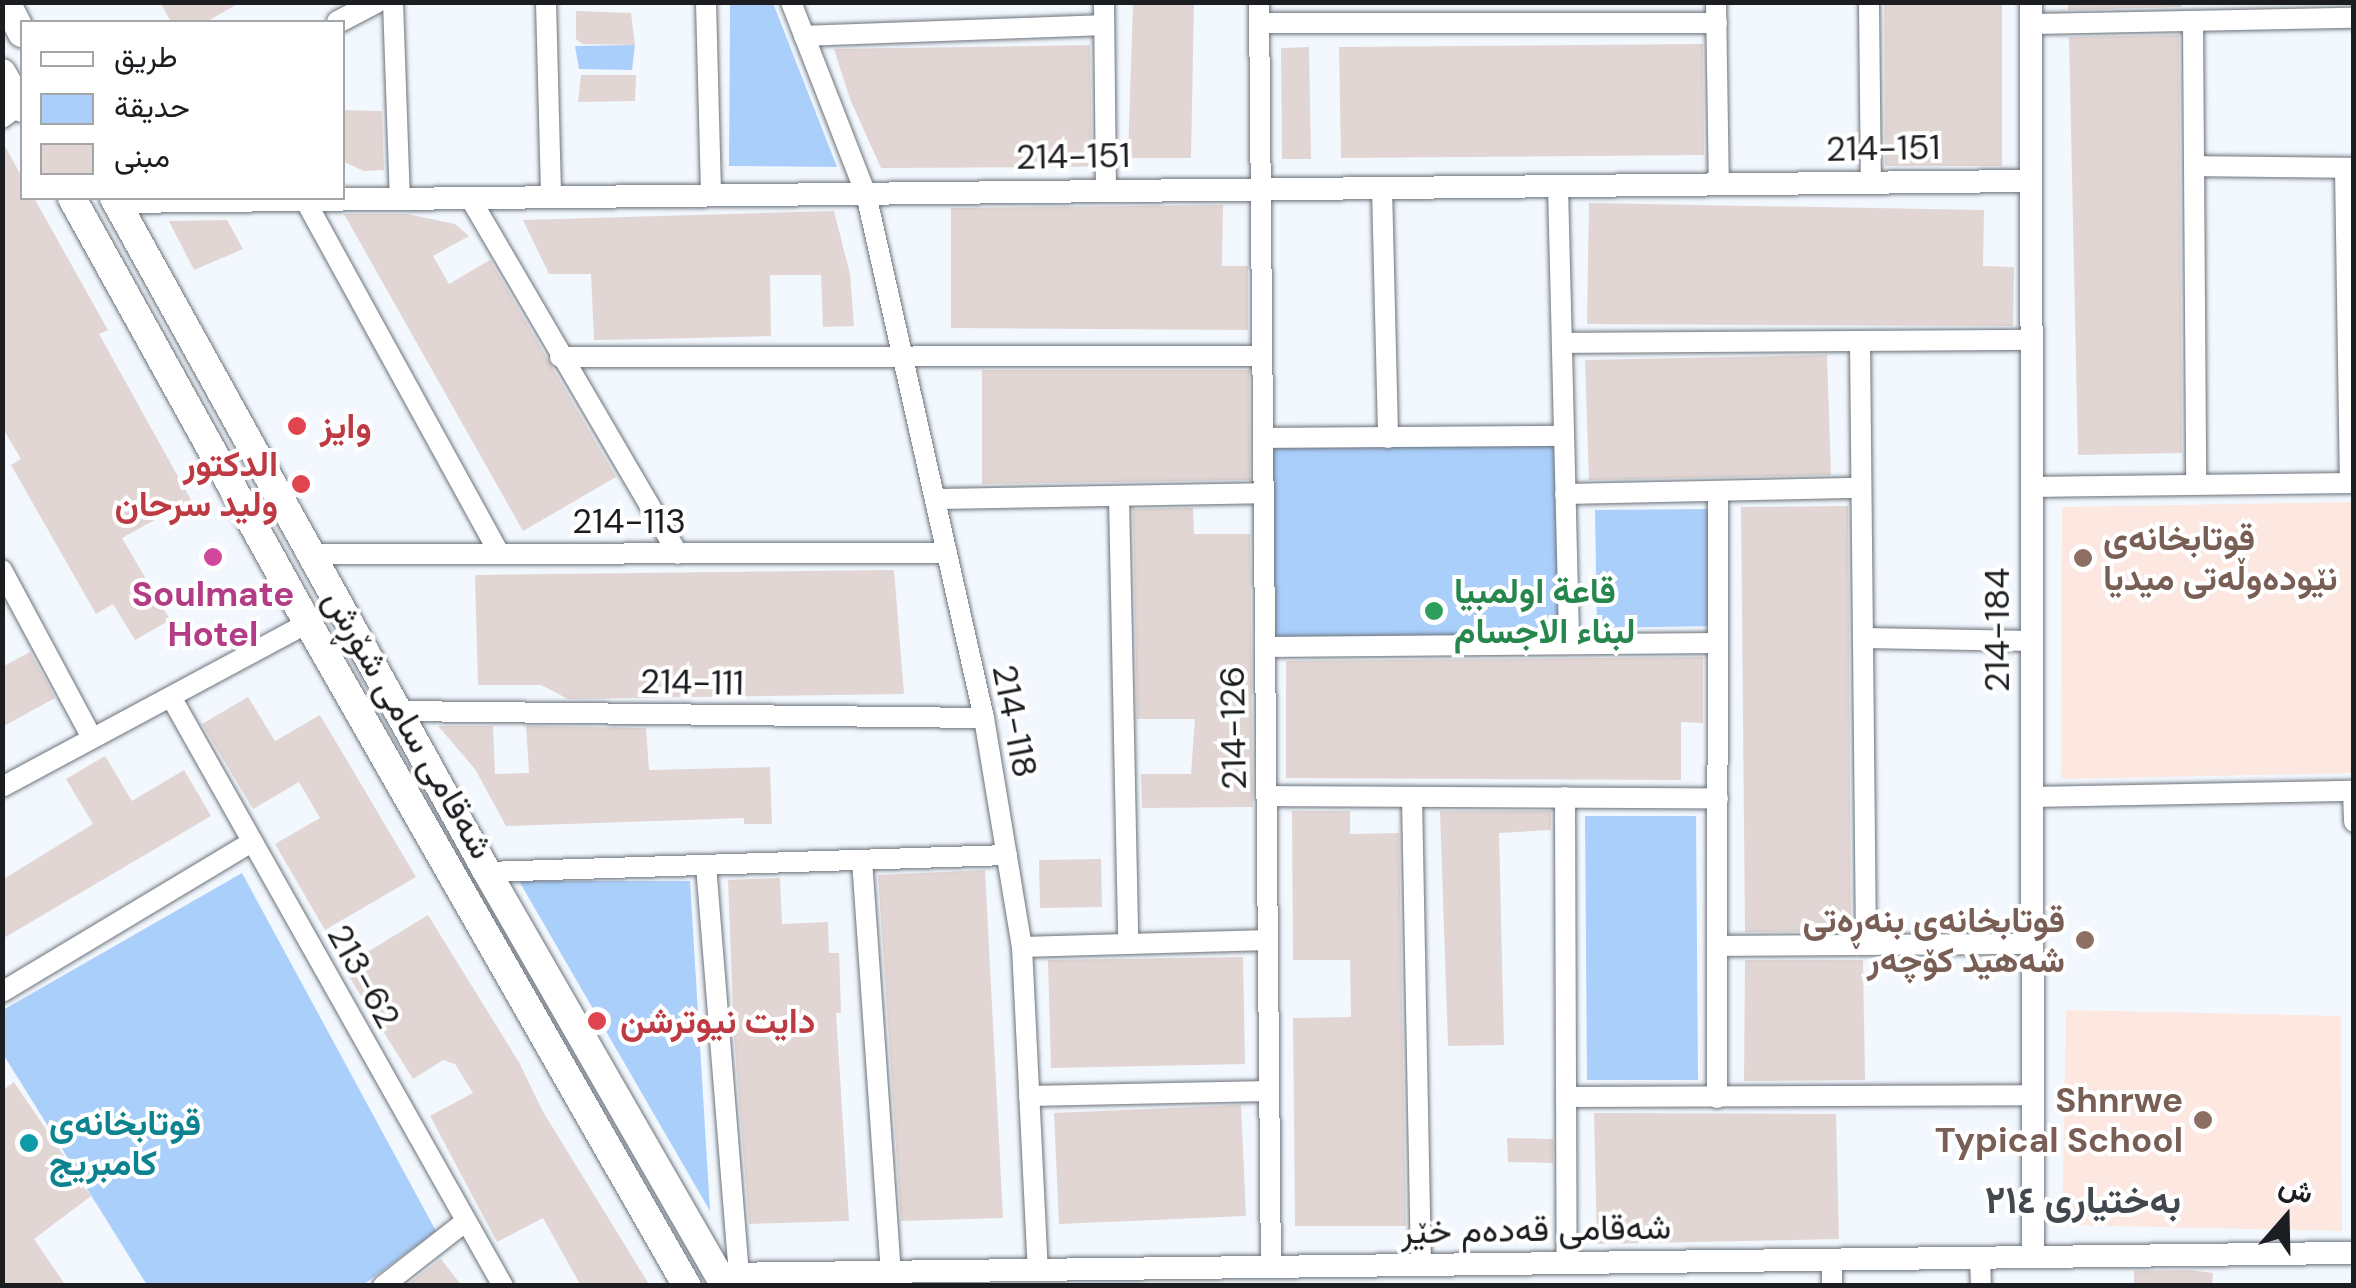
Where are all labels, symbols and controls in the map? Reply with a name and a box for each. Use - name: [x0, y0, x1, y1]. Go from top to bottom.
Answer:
- legend: [20, 20, 345, 200]
- text: طريق: [114, 37, 178, 76]
- text: حديقة: [114, 87, 190, 126]
- street label: 214-151: [1825, 126, 1941, 170]
- street label: 214-151: [1015, 134, 1131, 178]
- text: مبنى: [114, 137, 170, 176]
- place label: وايز: [320, 405, 372, 447]
- marker: وايز: [284, 413, 310, 439]
- place label: الدكتور وليد سرحان: [114, 443, 278, 525]
- marker: الدكتور وليد سرحان: [288, 471, 314, 497]
- street label: 214-113: [572, 500, 686, 542]
- place label: قوتابخانەی نێودەوڵەتی میدیا: [2103, 517, 2337, 599]
- marker: Soulmate Hotel: [202, 546, 224, 568]
- marker: قوتابخانەی نێودەوڵەتی میدیا: [2072, 547, 2094, 569]
- street label: 214-184: [1976, 568, 2018, 692]
- place label: قاعة اولمبيا لبناء الاجسام: [1454, 570, 1636, 652]
- place label: Soulmate Hotel: [132, 573, 294, 655]
- street label: شەقامی سامی شۆڕش: [315, 582, 503, 866]
- marker: قاعة اولمبيا لبناء الاجسام: [1423, 600, 1445, 622]
- street label: 214-111: [640, 660, 744, 704]
- street label: 214-118: [983, 661, 1047, 781]
- street label: 214-126: [1211, 665, 1255, 791]
- place label: قوتابخانەی بنەڕەتی شەهید کۆچەر: [1803, 899, 2065, 981]
- street label: 213-62: [319, 917, 409, 1035]
- marker: قوتابخانەی بنەڕەتی شەهید کۆچەر: [2074, 929, 2096, 951]
- place label: دايت نيوترشن: [620, 1000, 815, 1042]
- marker: دايت نيوترشن: [584, 1008, 610, 1034]
- place label: Shnrwe Typical School: [1935, 1079, 2183, 1161]
- place label: قوتابخانەی کامبریج: [49, 1102, 201, 1184]
- marker: Shnrwe Typical School: [2192, 1109, 2214, 1131]
- marker: قوتابخانەی کامبریج: [18, 1132, 40, 1154]
- text: ش: [2274, 1166, 2319, 1212]
- north arrow: [2236, 1168, 2336, 1268]
- district label: بەختیاری ٢١٤: [1985, 1178, 2181, 1224]
- street label: شەقامی قەدەم خێر: [1400, 1206, 1672, 1252]

